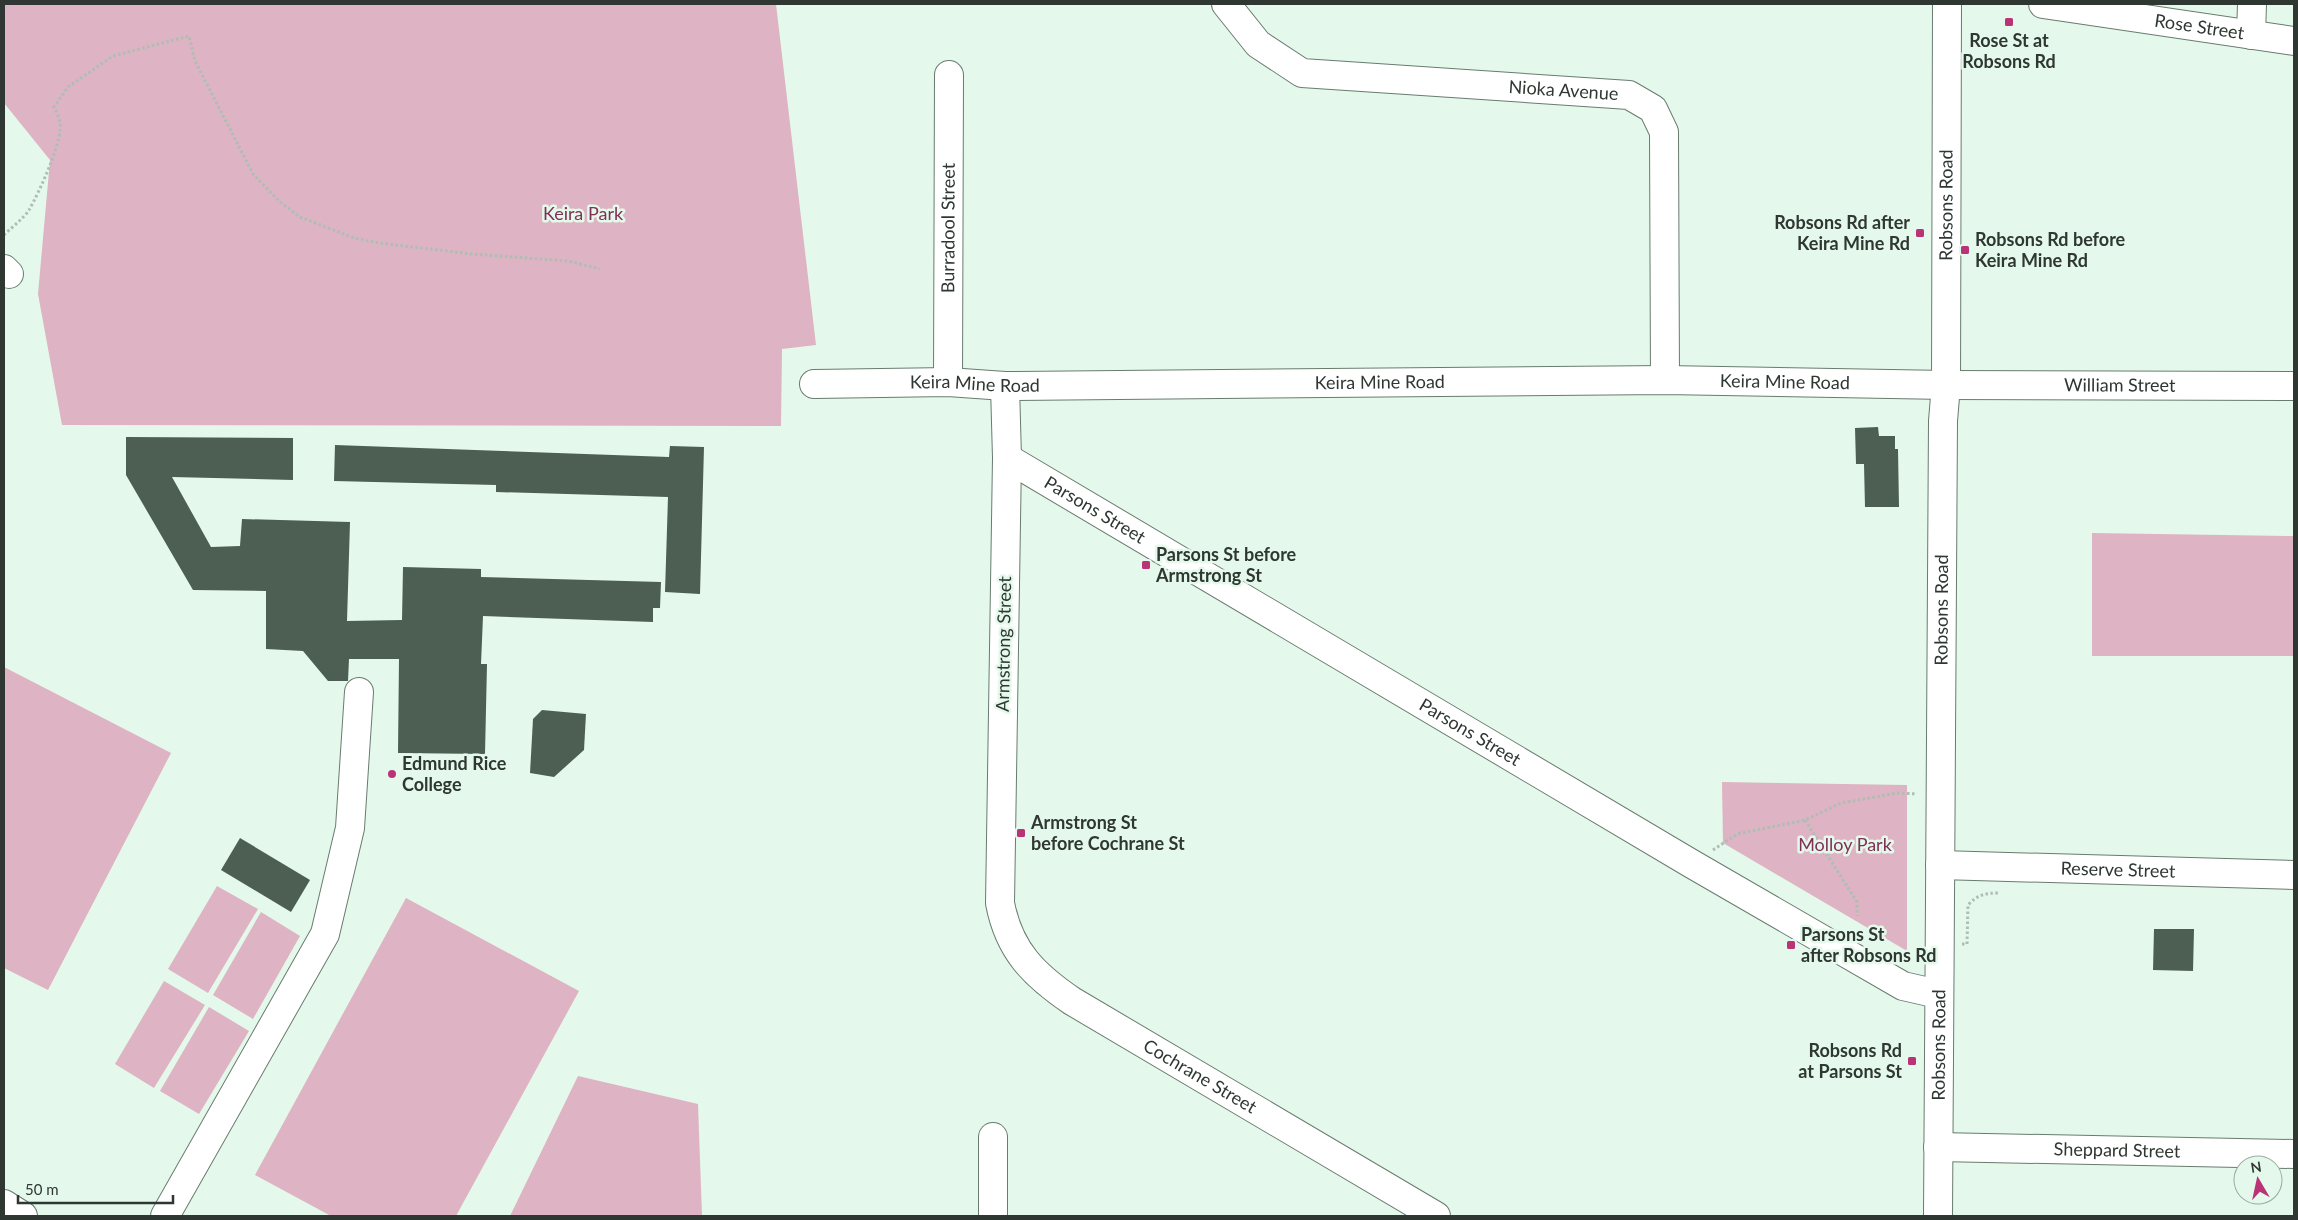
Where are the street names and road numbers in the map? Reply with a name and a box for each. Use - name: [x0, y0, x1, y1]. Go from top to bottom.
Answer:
- street label: Rose Street: [2153, 9, 2246, 44]
- street label: Nioka Avenue: [1508, 75, 1619, 104]
- street label: Robsons Road: [1934, 149, 1957, 261]
- street label: Burradool Street: [936, 162, 959, 293]
- street label: Keira Mine Road: [1720, 369, 1850, 393]
- street label: Keira Mine Road: [910, 370, 1040, 396]
- street label: Keira Mine Road: [1315, 370, 1445, 393]
- street label: William Street: [2064, 373, 2176, 396]
- street label: Parsons Street: [1041, 471, 1150, 548]
- street label: Robsons Road: [1929, 554, 1952, 666]
- street label: Armstrong Street: [991, 575, 1015, 712]
- street label: Parsons Street: [1416, 693, 1525, 770]
- street label: Reserve Street: [2060, 856, 2176, 882]
- street label: Robsons Road: [1927, 989, 1949, 1101]
- street label: Cochrane Street: [1140, 1034, 1261, 1118]
- street label: Sheppard Street: [2053, 1137, 2181, 1162]

